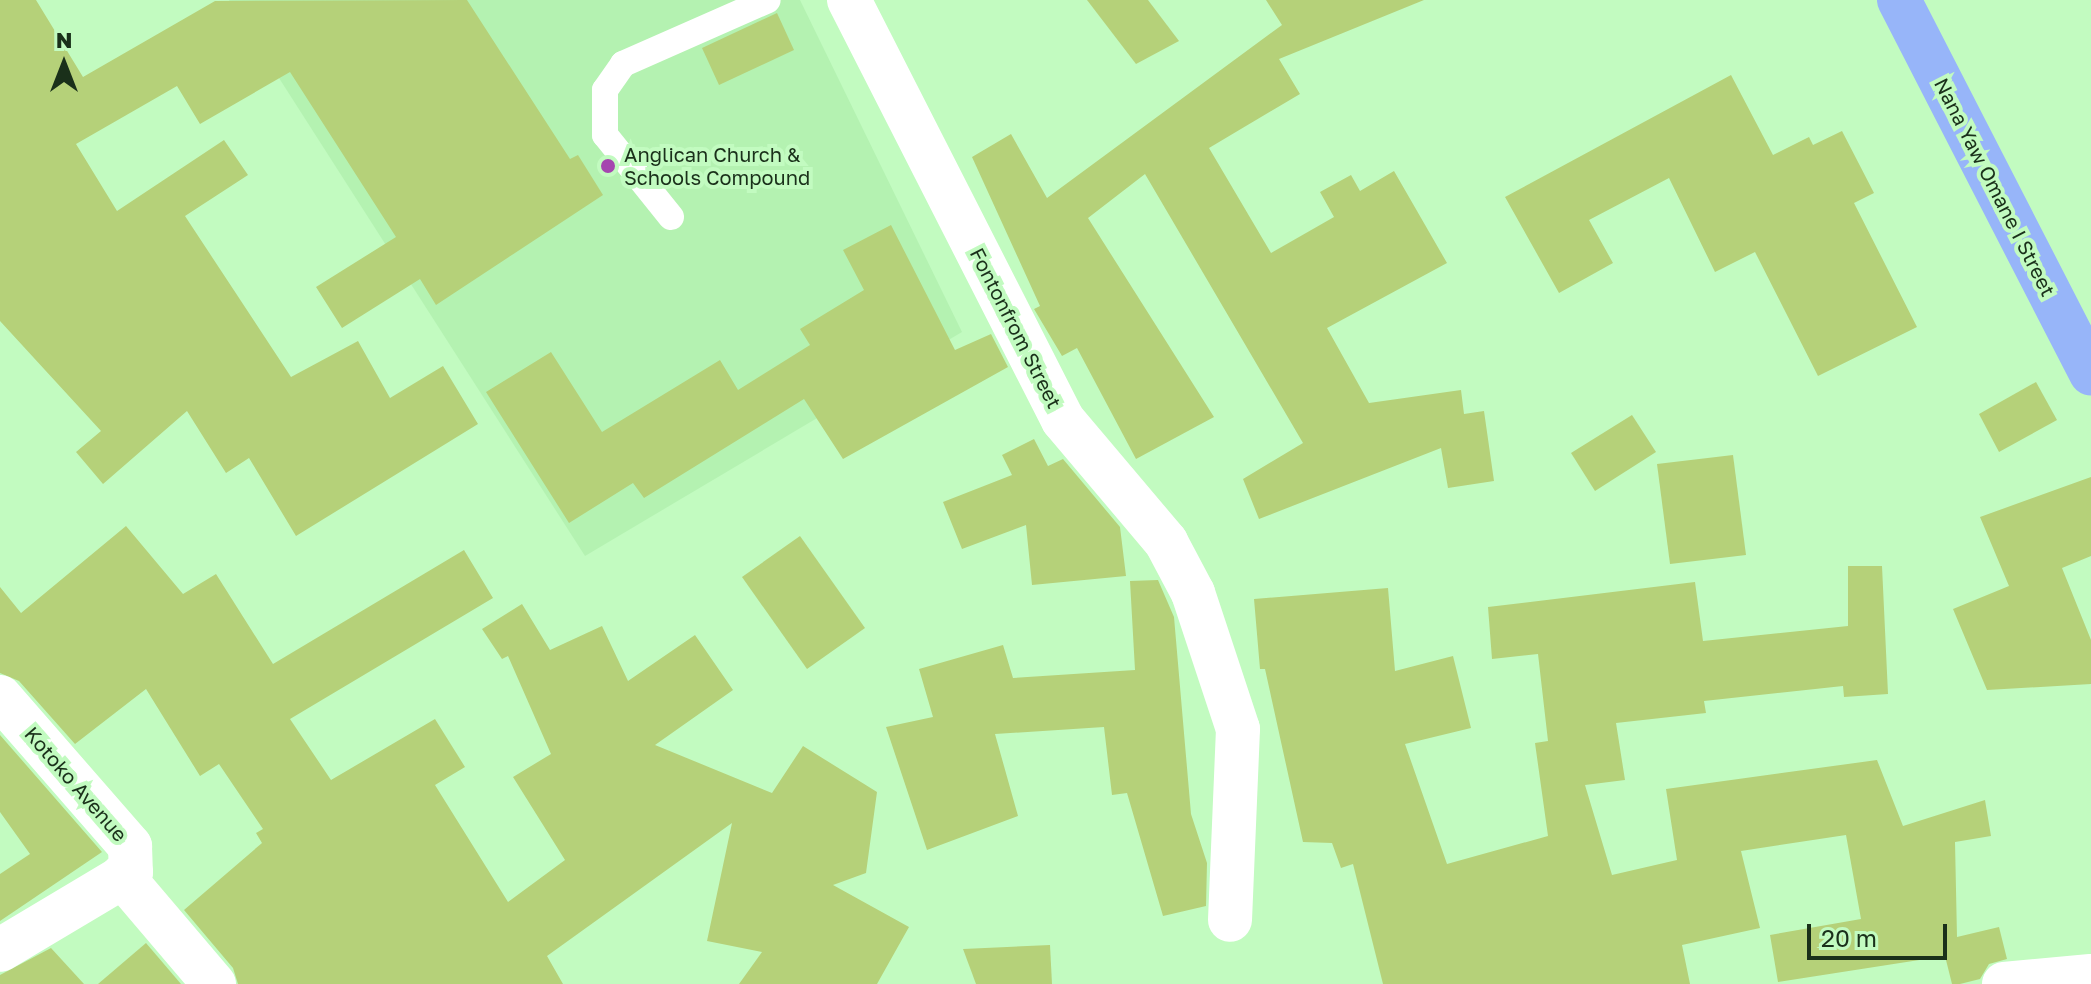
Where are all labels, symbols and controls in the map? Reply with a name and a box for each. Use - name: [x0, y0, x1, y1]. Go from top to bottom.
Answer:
- north arrow: [24, 24, 104, 104]
- text: N: [56, 26, 72, 53]
- street label: Nana Yaw Omane I Street: [1929, 74, 2061, 300]
- place label: Anglican Church & Schools Compound: [624, 142, 810, 189]
- marker: Anglican Church & Schools Compound: [599, 157, 617, 175]
- street label: Fontonfrom Street: [965, 244, 1067, 412]
- street label: Kotoko Avenue: [20, 722, 132, 846]
- scale bar: [1811, 908, 1951, 958]
- text: 20 m: [1821, 923, 1877, 952]

